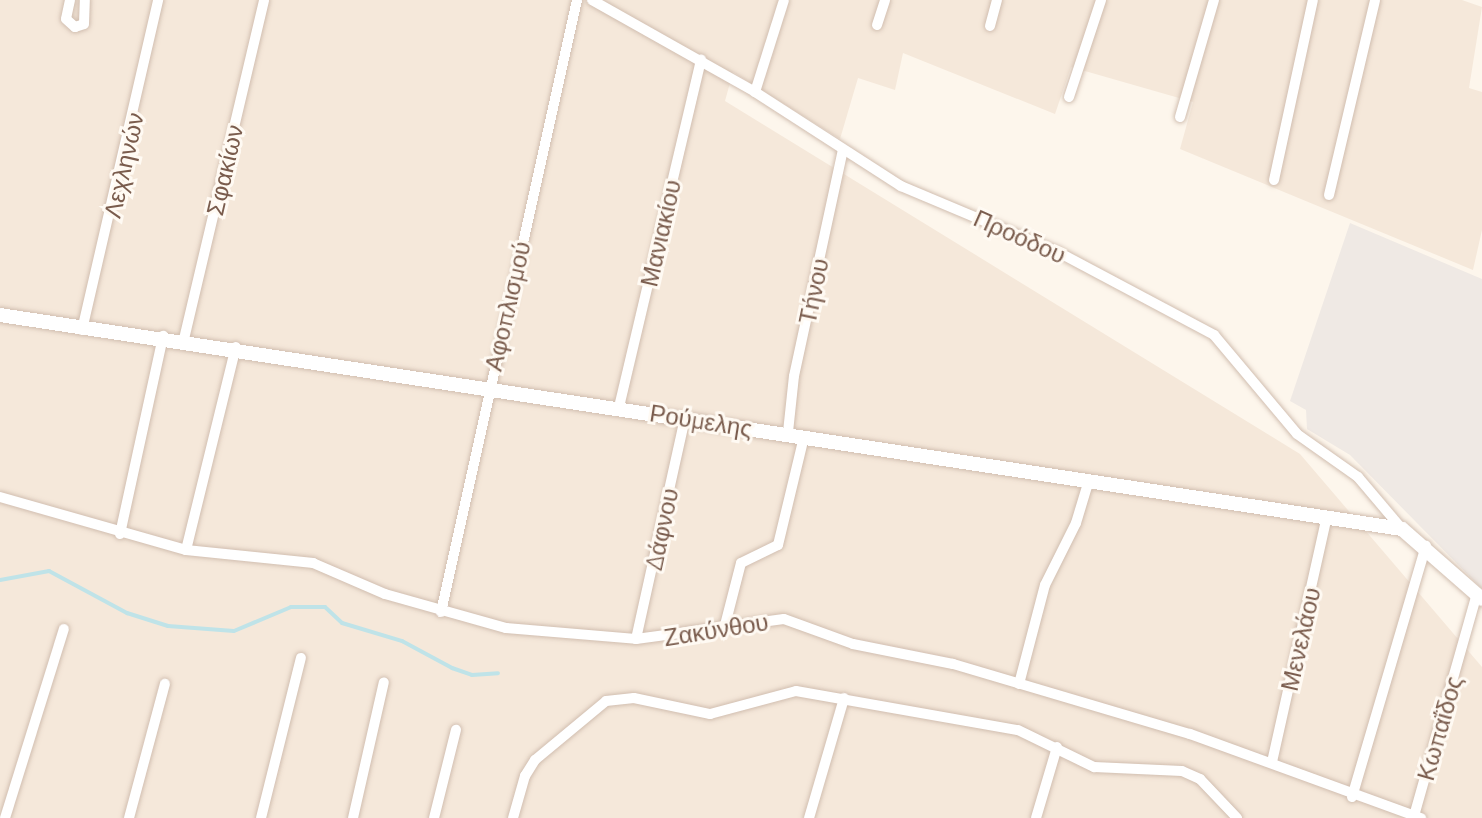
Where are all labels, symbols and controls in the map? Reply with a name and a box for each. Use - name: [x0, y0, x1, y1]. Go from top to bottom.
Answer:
- street label: Λεχληνών: [97, 109, 149, 221]
- street label: Σφακίων: [200, 122, 248, 218]
- street label: Μανιακίου: [634, 177, 686, 289]
- street label: Προόδου: [970, 203, 1070, 269]
- street label: Αφοπλισμού: [478, 238, 536, 374]
- street label: Τήνου: [792, 255, 834, 327]
- street label: Ρούμελης: [648, 398, 754, 442]
- street label: Δάφνου: [638, 485, 684, 573]
- street label: Μενελάου: [1274, 584, 1326, 694]
- street label: Ζακύνθου: [662, 607, 770, 651]
- street label: Κωπαΐδος: [1410, 672, 1468, 784]

